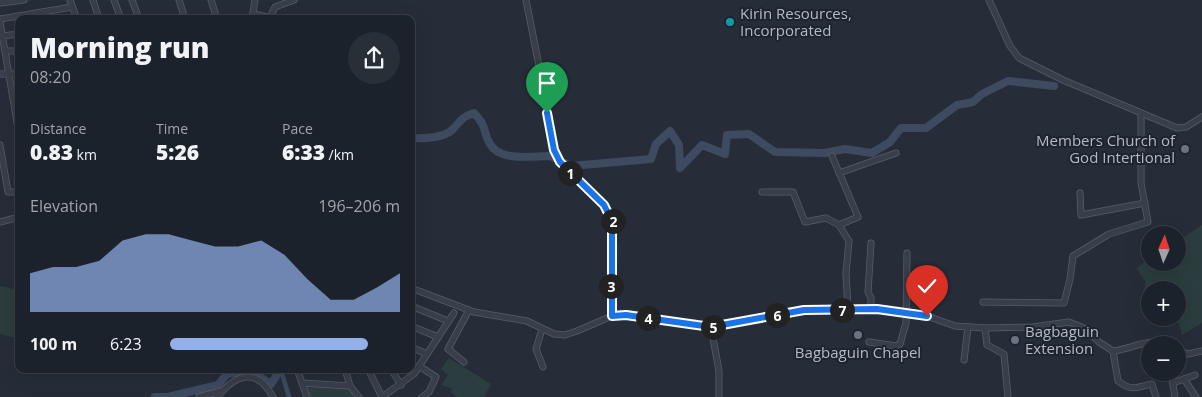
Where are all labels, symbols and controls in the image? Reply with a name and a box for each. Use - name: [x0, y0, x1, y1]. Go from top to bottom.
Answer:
- place label: Kirin Resources, Incorporated: [740, 3, 852, 40]
- marker: Kirin Resources, Incorporated: [724, 16, 736, 28]
- text: Morning run: [30, 28, 210, 66]
- button: share: [348, 32, 400, 84]
- pin: [526, 62, 568, 113]
- text: 08:20: [30, 66, 71, 88]
- icon: arrive: [533, 69, 561, 97]
- text: Distance: [30, 119, 86, 138]
- text: Time: [156, 119, 188, 138]
- text: Pace: [282, 119, 313, 138]
- place label: Members Church of God Intertional: [1036, 130, 1176, 167]
- text: 0.83: [30, 138, 73, 166]
- text: 5:26: [156, 138, 199, 166]
- text: 6:33: [282, 138, 325, 166]
- marker: Members Church of God Intertional: [1179, 143, 1191, 155]
- text: km: [73, 145, 97, 164]
- text: /km: [325, 145, 354, 164]
- pin: 1: [558, 160, 582, 186]
- text: 1: [566, 164, 575, 183]
- text: Elevation: [30, 195, 98, 217]
- text: 196–206 m: [318, 195, 400, 217]
- pin: 2: [600, 208, 626, 234]
- text: 2: [609, 212, 618, 231]
- north arrow: [1141, 226, 1186, 271]
- map controls: [1141, 226, 1186, 381]
- pin: [906, 265, 948, 316]
- icon: check: [913, 272, 941, 300]
- pin: 3: [598, 274, 624, 298]
- text: 3: [607, 277, 616, 296]
- button: +: [1141, 281, 1186, 326]
- pin: 7: [830, 298, 854, 322]
- text: 7: [838, 301, 847, 320]
- pin: 6: [764, 302, 790, 328]
- pin: 4: [636, 306, 660, 330]
- text: 6: [773, 306, 782, 325]
- text: 4: [644, 309, 653, 328]
- pin: 5: [700, 314, 726, 340]
- text: 5: [709, 318, 718, 337]
- place label: Bagbaguin Extension: [1025, 321, 1099, 358]
- marker: Bagbaguin Chapel: [852, 329, 864, 341]
- text: 100 m: [30, 333, 77, 355]
- text: 6:23: [110, 333, 142, 355]
- marker: Bagbaguin Extension: [1009, 334, 1021, 346]
- button: −: [1141, 336, 1186, 381]
- place label: Bagbaguin Chapel: [795, 342, 921, 362]

